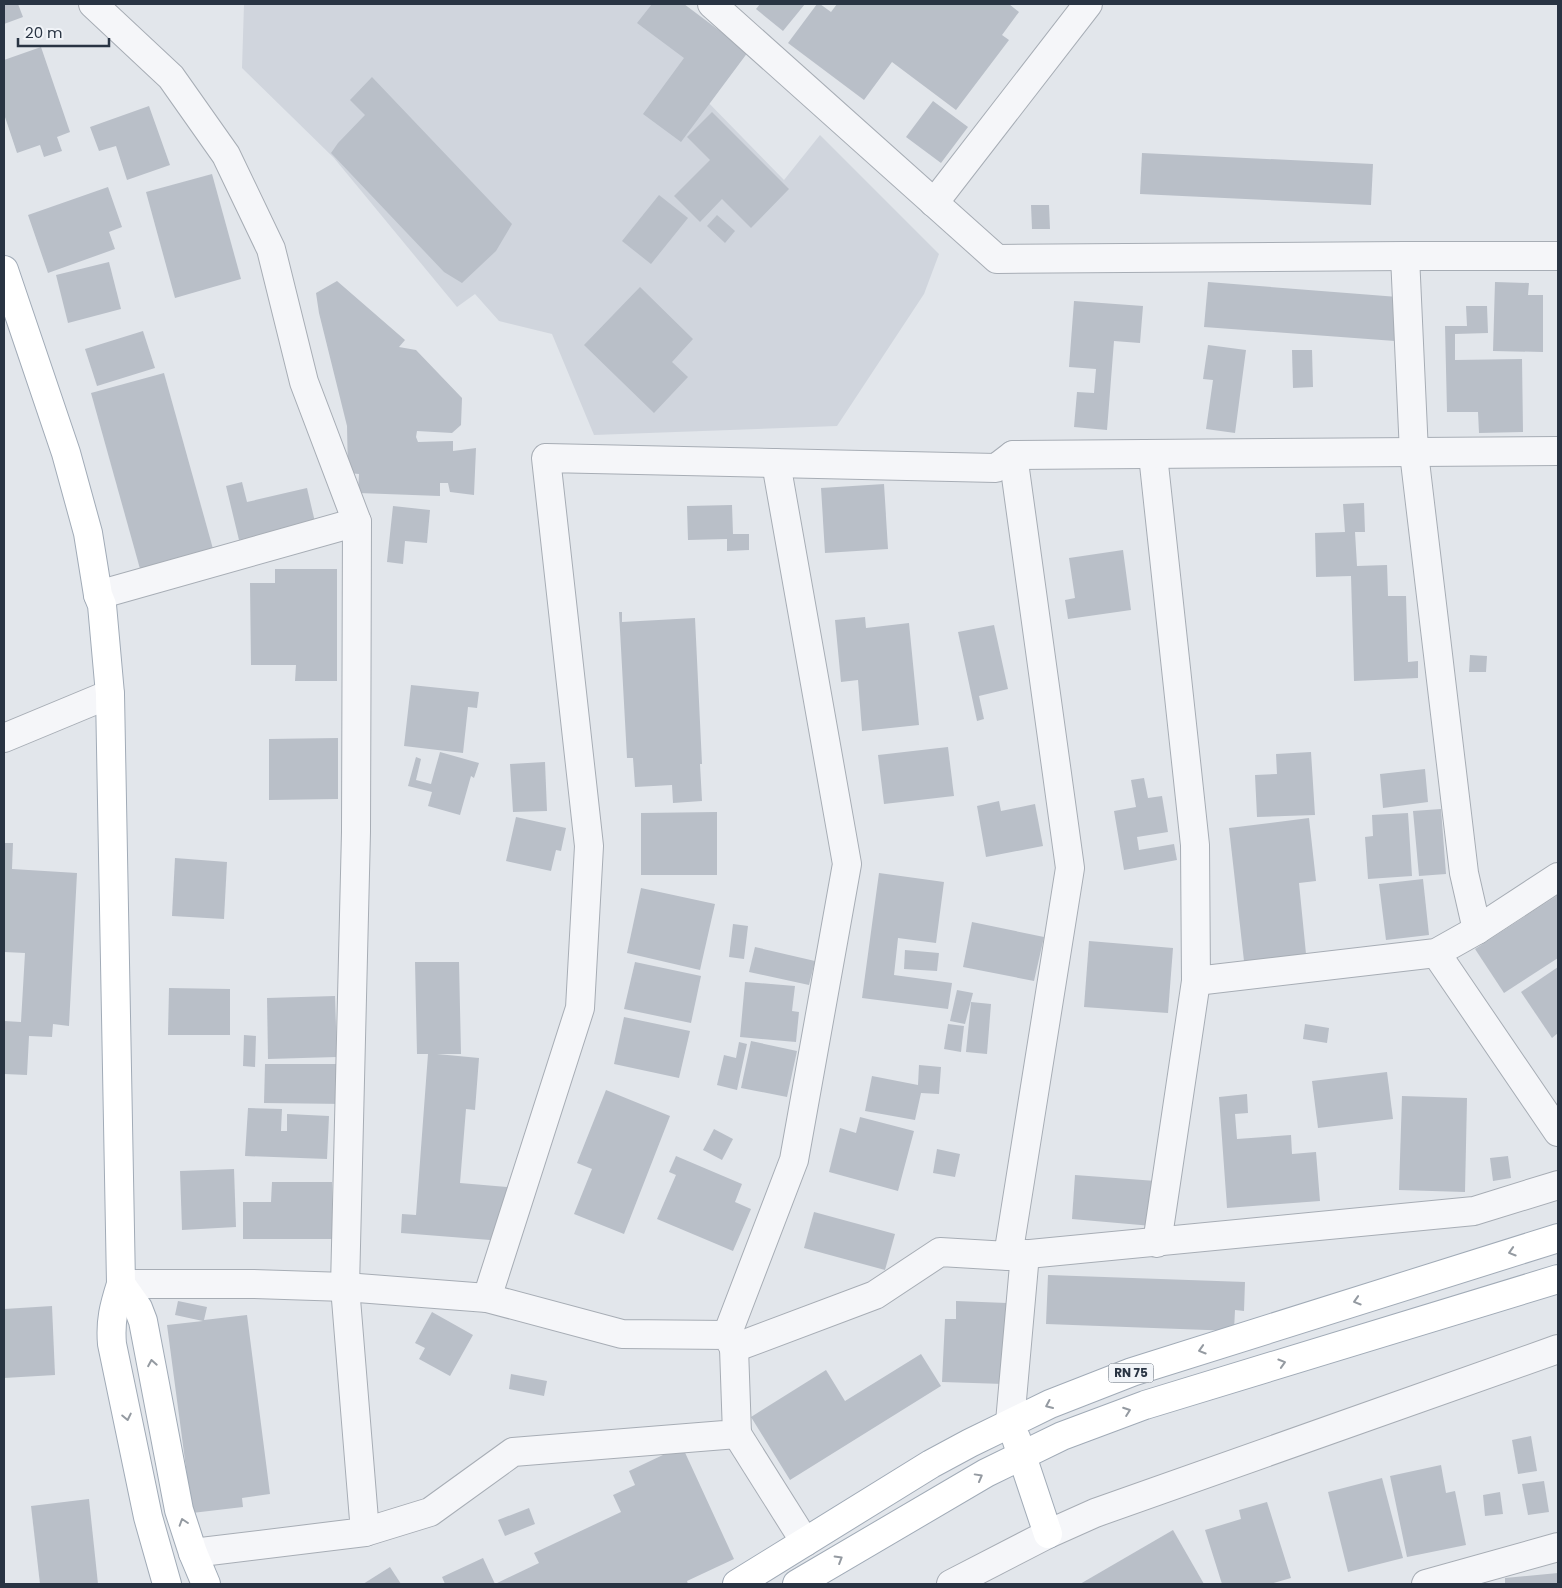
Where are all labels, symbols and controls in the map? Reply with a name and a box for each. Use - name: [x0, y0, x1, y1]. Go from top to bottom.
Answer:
- scale bar: [18, 15, 109, 47]
- text: 20 m: [25, 22, 63, 43]
- one-way arrow: [1508, 1247, 1516, 1257]
- one-way arrow: [1353, 1295, 1361, 1305]
- one-way arrow: [1198, 1344, 1206, 1354]
- one-way arrow: [147, 1358, 158, 1367]
- one-way arrow: [1278, 1359, 1286, 1369]
- road number: RN 75: [1108, 1364, 1154, 1382]
- one-way arrow: [1045, 1398, 1054, 1409]
- one-way arrow: [1122, 1407, 1131, 1417]
- one-way arrow: [121, 1413, 132, 1422]
- one-way arrow: [973, 1473, 982, 1483]
- one-way arrow: [179, 1519, 189, 1527]
- one-way arrow: [833, 1556, 842, 1566]

